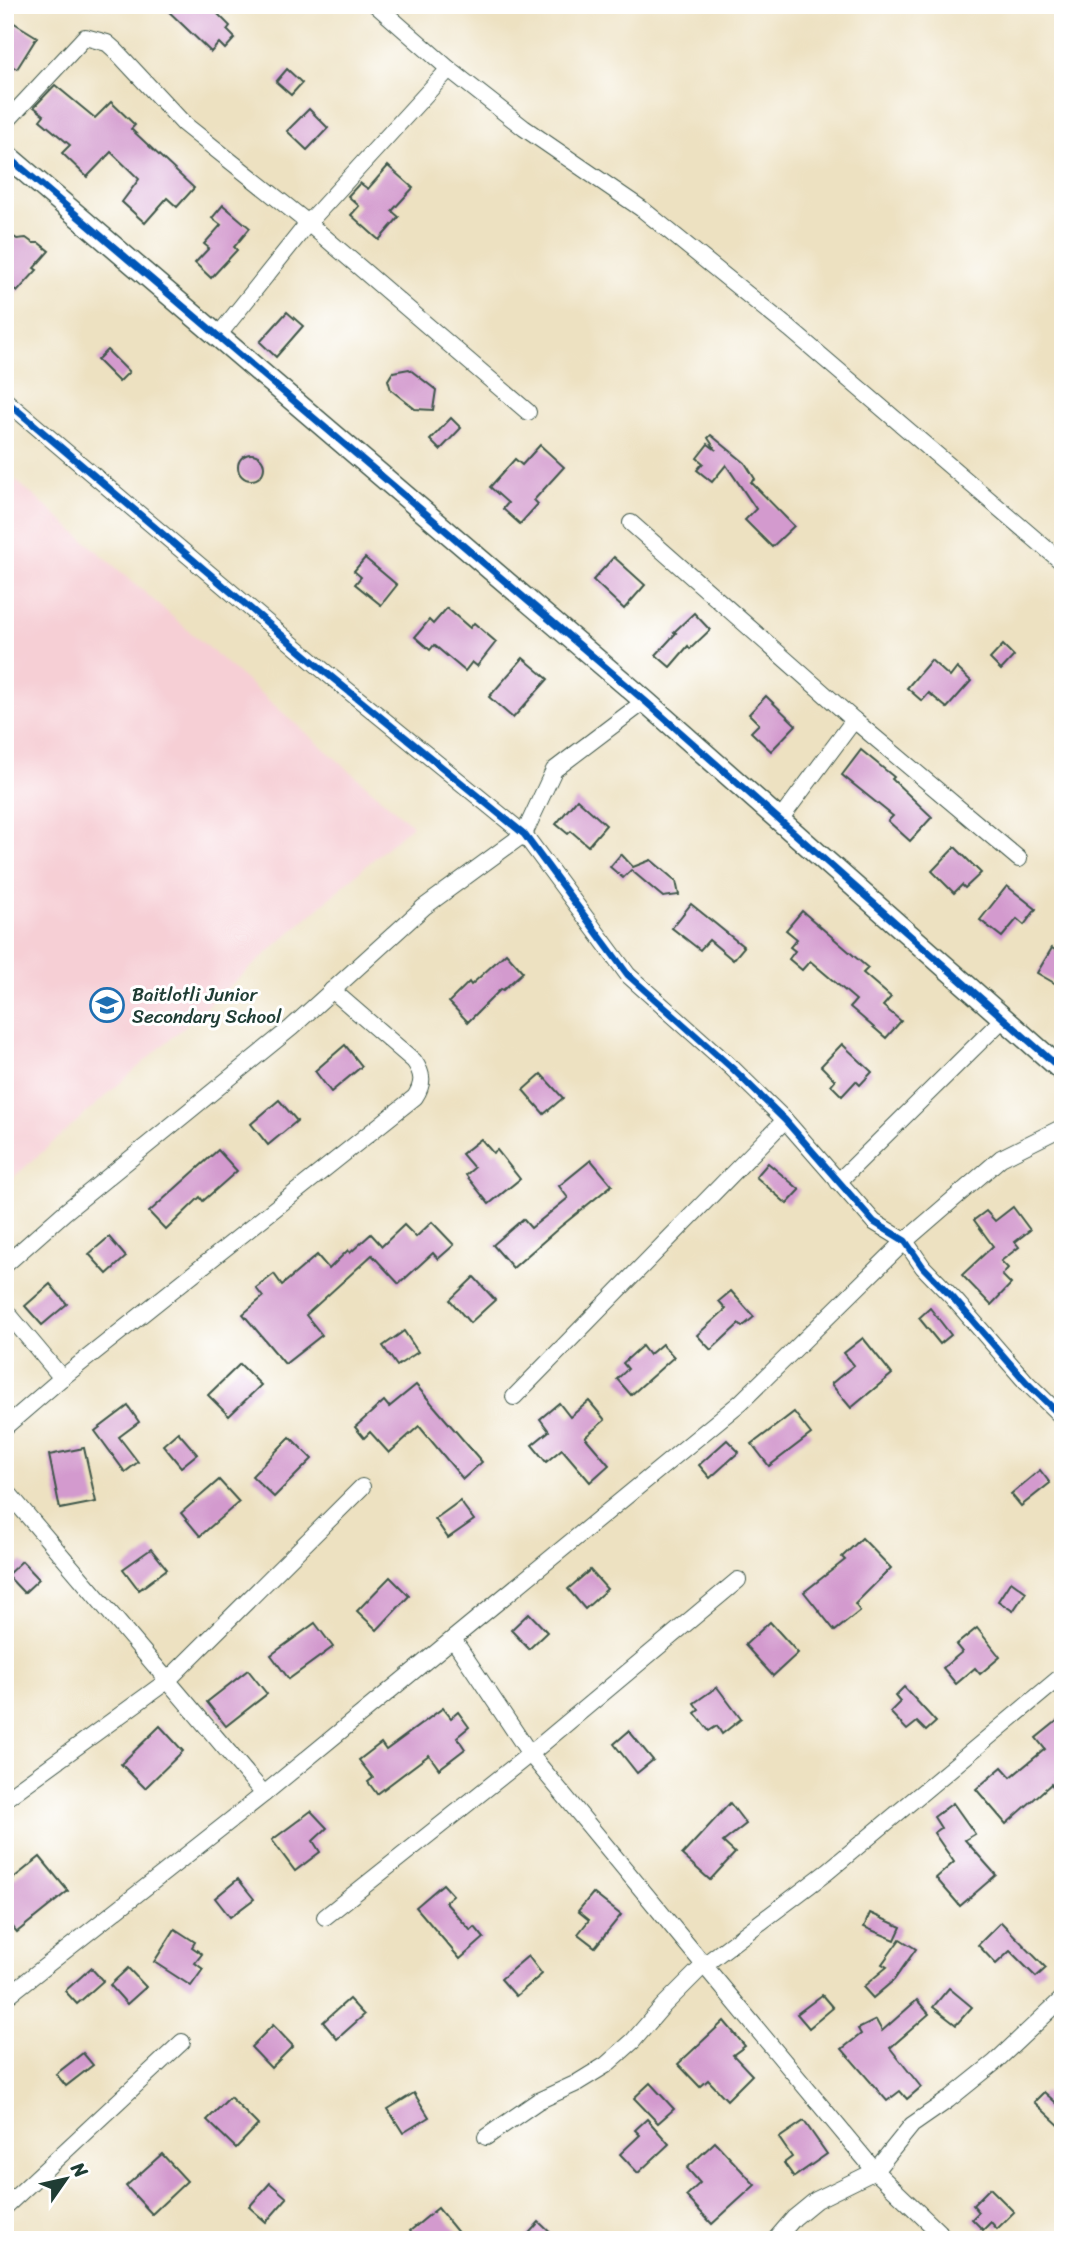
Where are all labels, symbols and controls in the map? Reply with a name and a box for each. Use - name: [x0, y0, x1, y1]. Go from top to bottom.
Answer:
- place label: Baitlotli Junior Secondary School: [132, 978, 282, 1033]
- school or university icon: Baitlotli Junior Secondary School: [88, 986, 126, 1024]
- north arrow: [32, 2144, 102, 2214]
- text: N: [62, 2154, 98, 2185]

